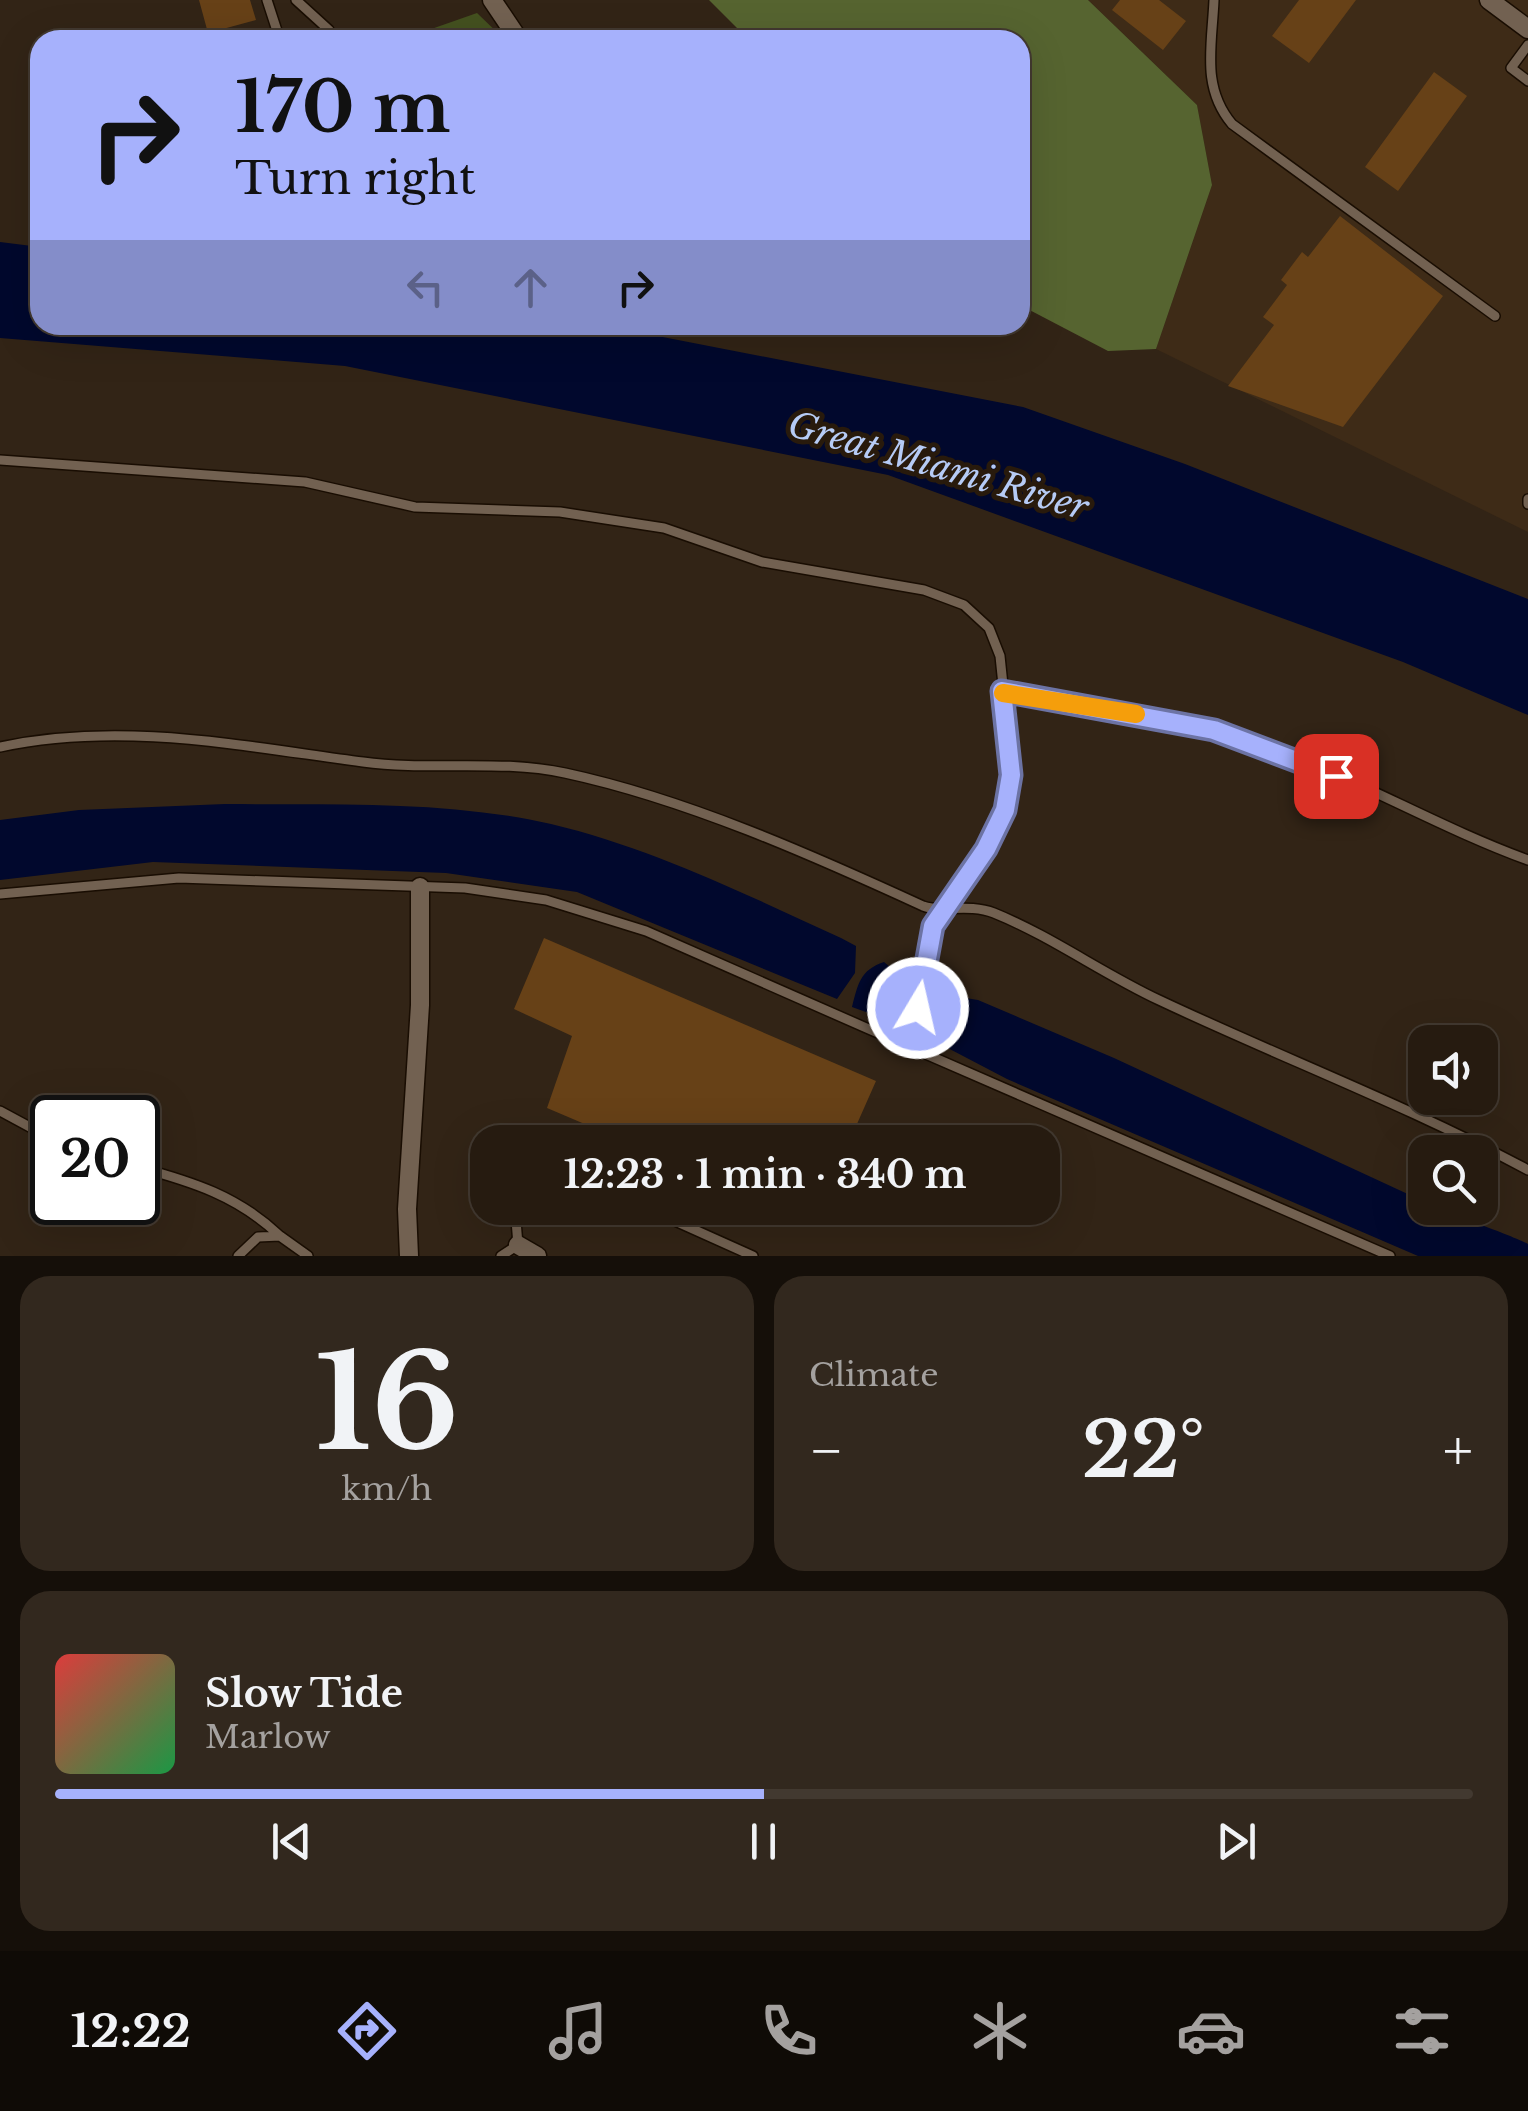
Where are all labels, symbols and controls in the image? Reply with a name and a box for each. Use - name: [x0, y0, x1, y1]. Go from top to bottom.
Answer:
- text: 170 m: [235, 64, 451, 151]
- icon: right: [70, 70, 200, 200]
- text: Turn right: [235, 150, 476, 206]
- icon: left: [398, 260, 453, 315]
- icon: ahead: [503, 260, 558, 315]
- icon: right: [608, 260, 663, 315]
- water label: Great Miami River: [783, 402, 1095, 529]
- pin: [1294, 734, 1379, 819]
- icon: arrive: [1309, 749, 1364, 804]
- position arrow: [866, 956, 970, 1060]
- map controls: [1408, 1025, 1498, 1225]
- button: sound: [1408, 1025, 1498, 1115]
- speed limit sign: 20: [30, 1095, 160, 1225]
- button: search: [1408, 1135, 1498, 1225]
- text: 12:23 · 1 min · 340 m: [563, 1151, 967, 1198]
- text: 16: [315, 1323, 459, 1484]
- text: Climate: [809, 1355, 938, 1395]
- text: 22°: [1082, 1404, 1205, 1497]
- text: −: [809, 1417, 844, 1485]
- text: +: [1443, 1417, 1473, 1485]
- text: km/h: [342, 1469, 432, 1509]
- text: Slow Tide: [205, 1670, 403, 1717]
- text: Marlow: [205, 1717, 331, 1757]
- icon: previous: [264, 1814, 319, 1869]
- icon: pause: [736, 1814, 791, 1869]
- icon: next: [1209, 1814, 1264, 1869]
- icon: directions: [332, 1996, 402, 2066]
- icon: music: [543, 1996, 613, 2066]
- icon: phone: [754, 1996, 824, 2066]
- icon: climate: [965, 1996, 1035, 2066]
- icon: car: [1176, 1996, 1246, 2066]
- icon: filters: [1387, 1996, 1457, 2066]
- text: 12:22: [71, 2003, 191, 2059]

